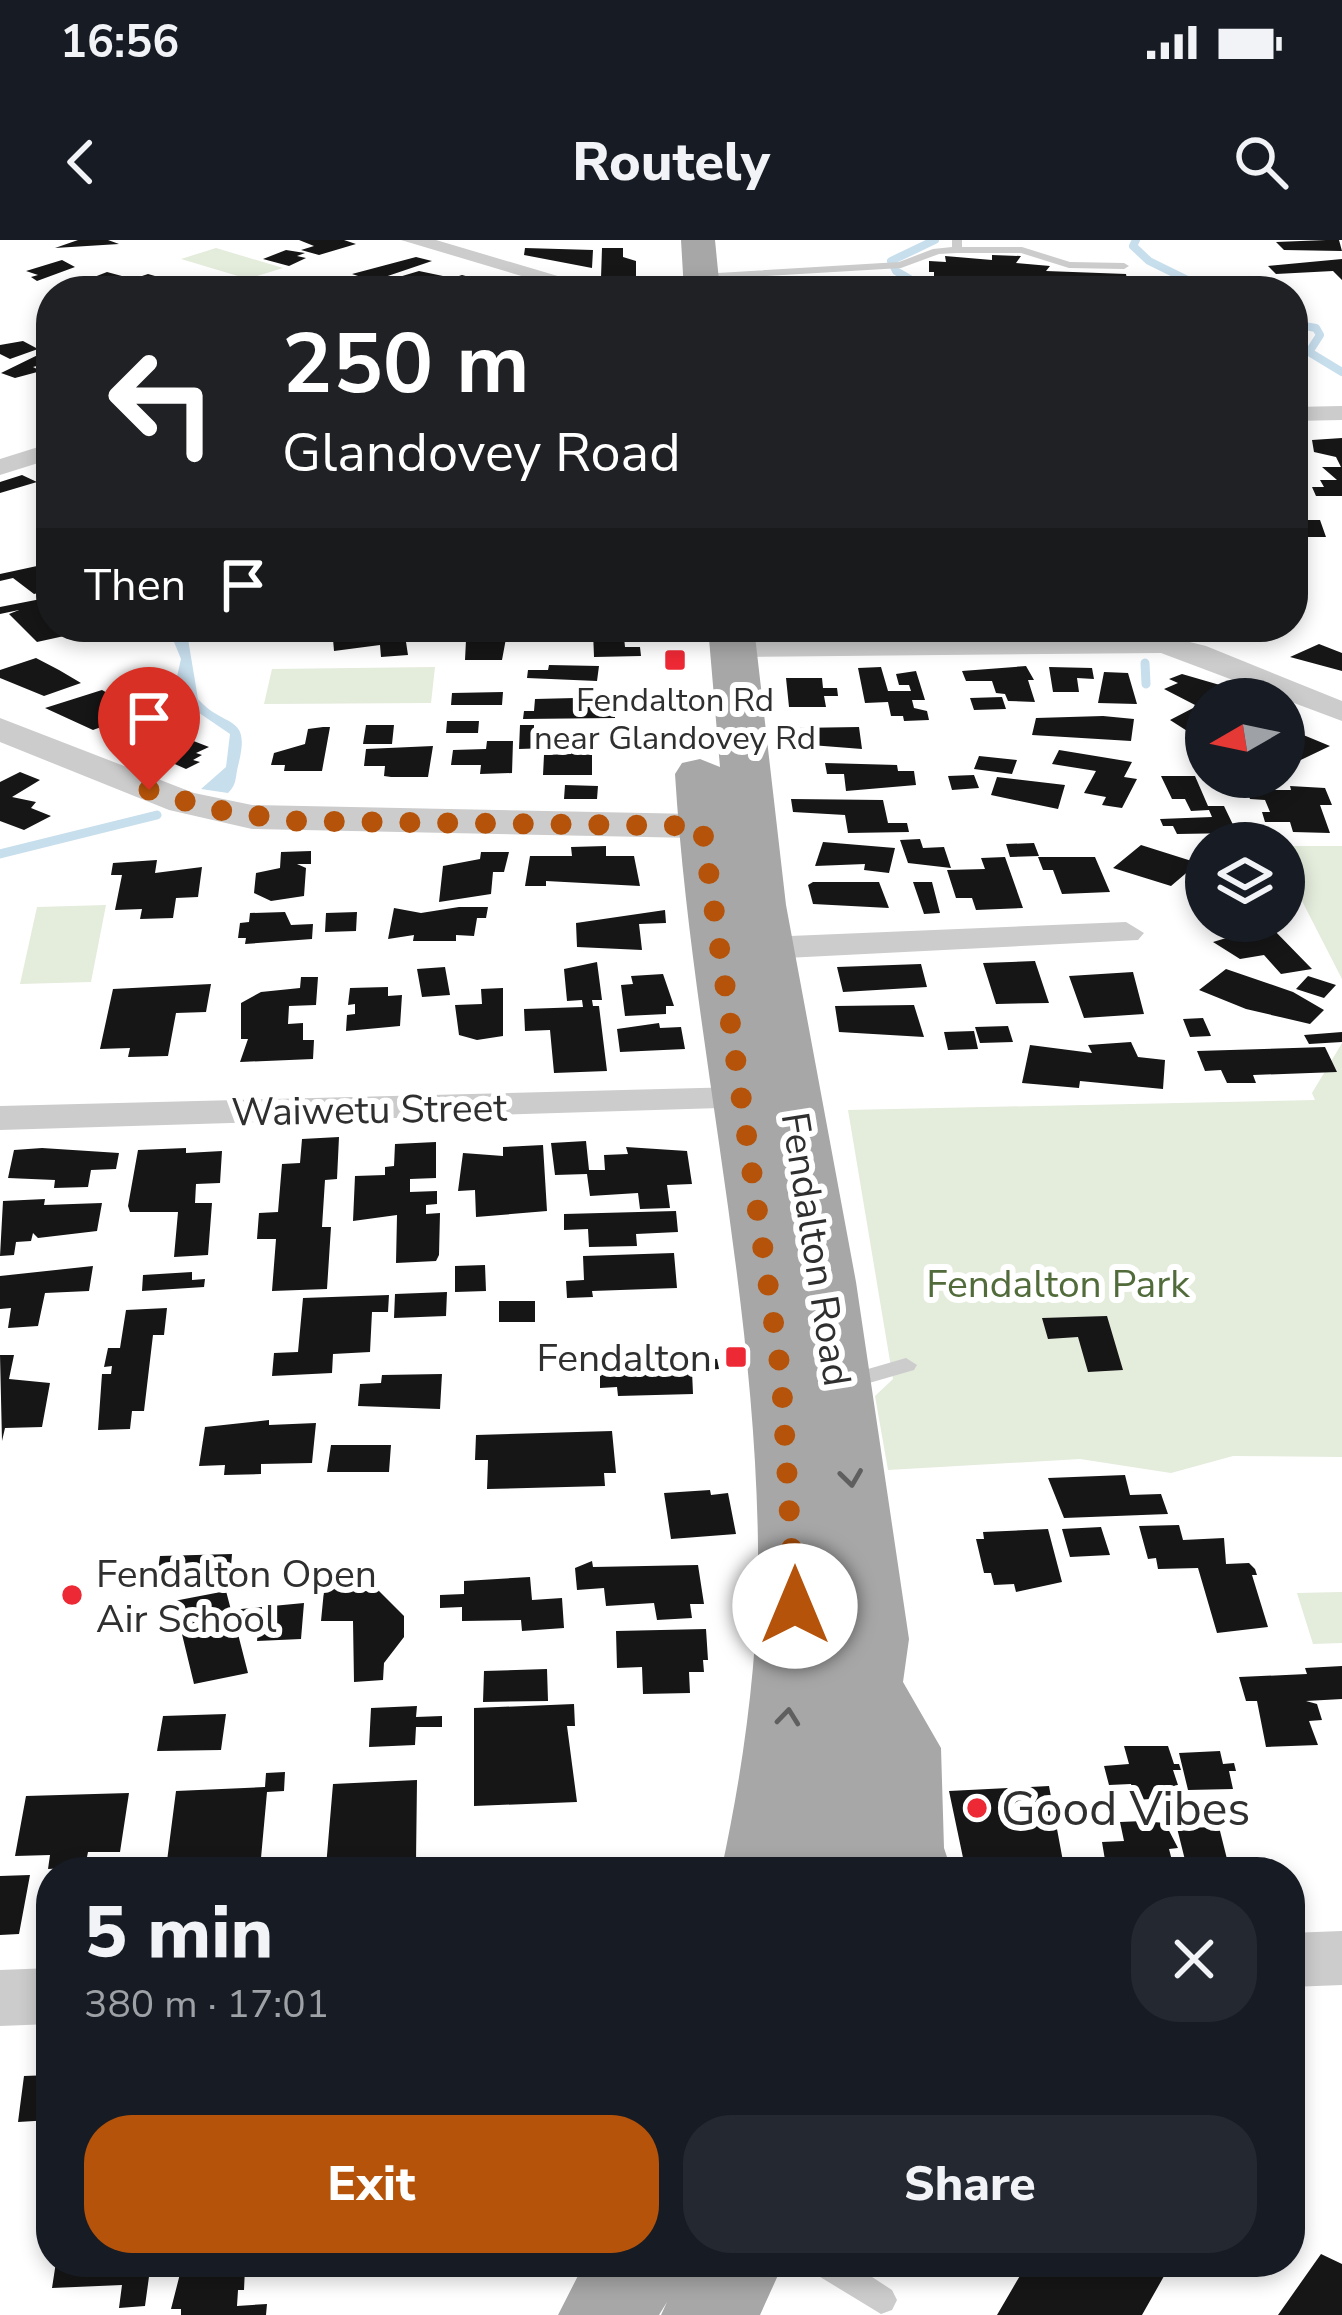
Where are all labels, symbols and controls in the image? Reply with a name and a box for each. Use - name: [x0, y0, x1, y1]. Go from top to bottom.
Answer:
- text: 16:56: [60, 12, 179, 73]
- text: Routely: [572, 125, 770, 199]
- icon: back: [48, 129, 114, 195]
- icon: search: [1228, 129, 1294, 195]
- text: 250 m: [282, 307, 530, 422]
- icon: left: [84, 324, 240, 480]
- text: Glandovey Road: [282, 416, 681, 490]
- icon: arrive: [210, 552, 276, 618]
- text: Then: [84, 555, 186, 616]
- marker: Fendalton Rd near Glandovey Rd: [662, 647, 688, 673]
- pin: [98, 667, 200, 790]
- place label: Fendalton Rd near Glandovey Rd: [534, 678, 816, 761]
- north arrow: [1185, 678, 1305, 798]
- map controls: [1185, 678, 1305, 942]
- icon: arrive: [116, 685, 182, 751]
- button: layers: [1185, 822, 1305, 942]
- street label: Waiwetu Street: [231, 1082, 508, 1139]
- street label: Fendalton Road: [768, 1109, 863, 1390]
- park label: Fendalton Park: [926, 1258, 1190, 1311]
- place label: Fendalton: [537, 1332, 712, 1385]
- marker: Fendalton: [723, 1344, 749, 1370]
- one-way arrow: [837, 1468, 863, 1488]
- position arrow: [732, 1543, 858, 1669]
- place label: Fendalton Open Air School: [96, 1548, 377, 1646]
- marker: Fendalton Open Air School: [59, 1582, 85, 1608]
- one-way arrow: [775, 1707, 800, 1726]
- place label: Good Vibes: [1001, 1776, 1250, 1842]
- marker: Good Vibes: [964, 1795, 990, 1821]
- text: 5 min: [84, 1884, 273, 1982]
- button: close: [1131, 1896, 1257, 2022]
- text: 380 m · 17:01: [84, 1978, 329, 2031]
- button: Exit: [84, 2115, 659, 2253]
- button: Share: [683, 2115, 1257, 2253]

